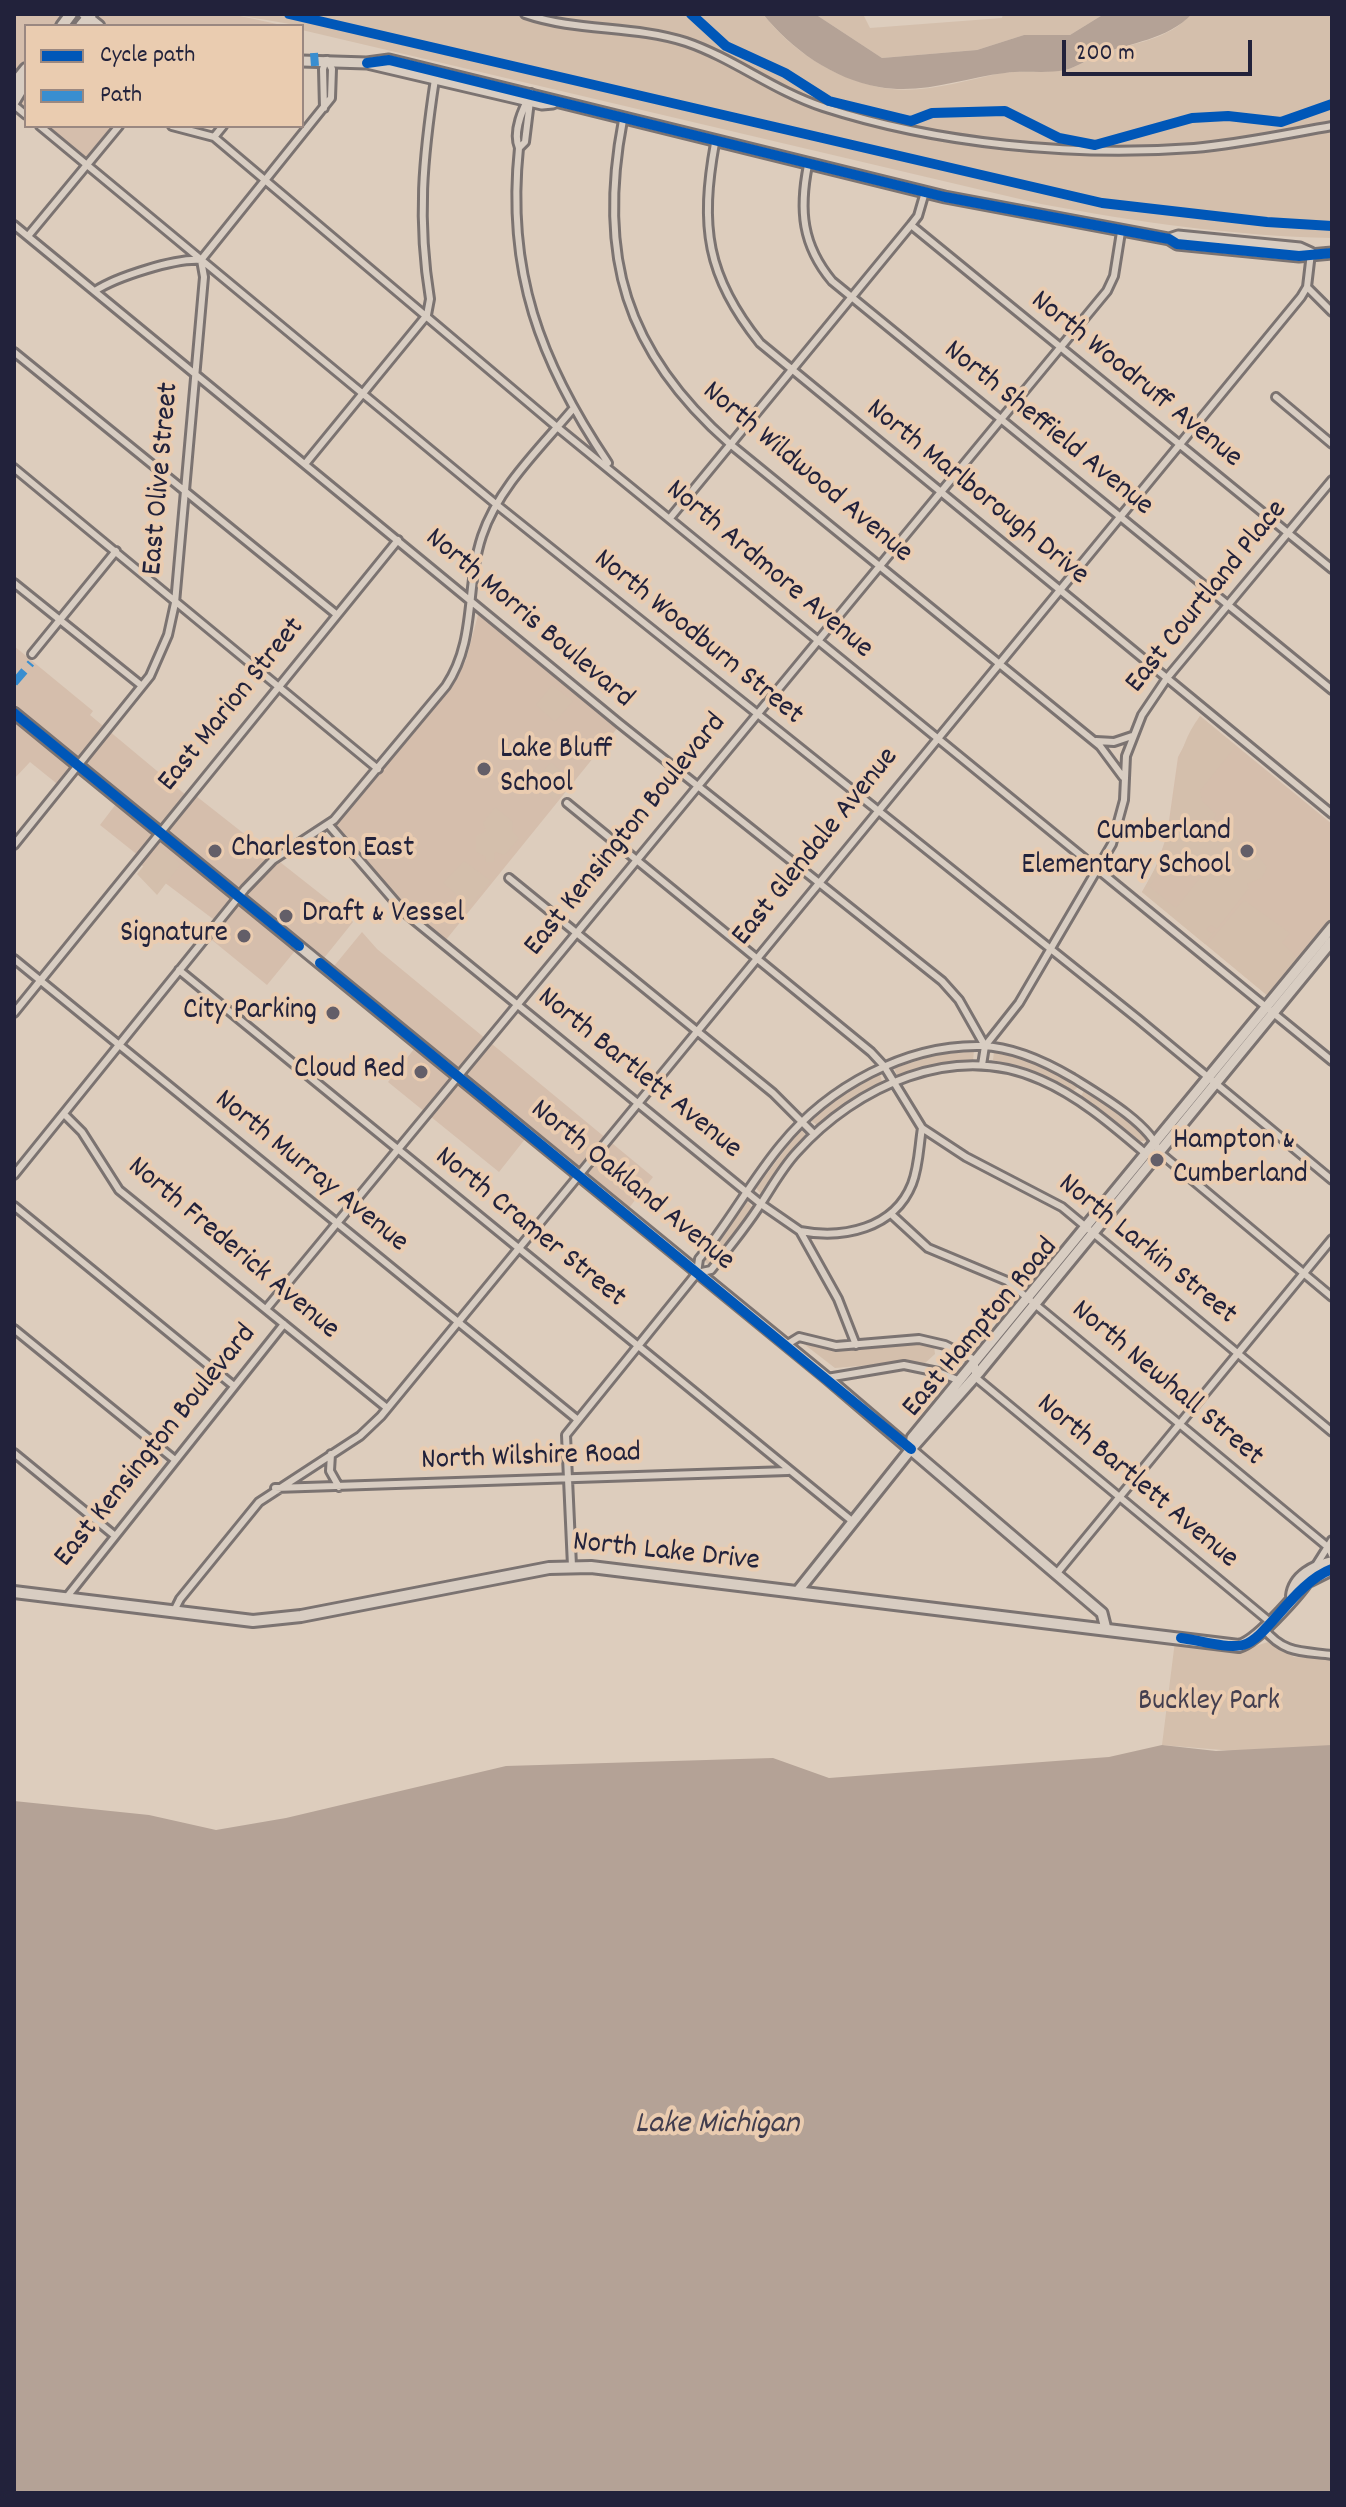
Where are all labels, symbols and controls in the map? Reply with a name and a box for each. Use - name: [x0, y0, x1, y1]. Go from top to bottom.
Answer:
- legend: [24, 24, 304, 128]
- scale bar: [1066, 24, 1256, 74]
- text: 200 m: [1076, 37, 1135, 71]
- text: Cycle path: [100, 39, 195, 73]
- text: Path: [100, 79, 142, 113]
- street label: North Woodruff Avenue: [1022, 284, 1248, 478]
- street label: North Sheffield Avenue: [935, 334, 1159, 526]
- street label: North Wildwood Avenue: [693, 375, 919, 573]
- street label: East Olive Street: [137, 381, 189, 577]
- street label: North Marlborough Drive: [857, 393, 1095, 595]
- street label: North Ardmore Avenue: [657, 474, 879, 668]
- street label: East Courtland Place: [1119, 494, 1297, 702]
- street label: North Morris Boulevard: [416, 522, 640, 718]
- street label: North Woodburn Street: [585, 543, 809, 735]
- street label: East Marion Street: [152, 612, 314, 800]
- street label: East Kensington Boulevard: [518, 707, 736, 965]
- place label: Lake Bluff School: [500, 734, 613, 804]
- street label: East Glendale Avenue: [726, 741, 908, 955]
- marker: Lake Bluff School: [475, 760, 493, 778]
- place label: Cumberland Elementary School: [1021, 816, 1231, 886]
- place label: Charleston East: [231, 833, 414, 869]
- marker: Charleston East: [206, 842, 224, 860]
- marker: Cumberland Elementary School: [1238, 842, 1256, 860]
- place label: Draft & Vessel: [302, 898, 464, 934]
- marker: Draft & Vessel: [277, 907, 295, 925]
- place label: Signature: [120, 918, 228, 954]
- marker: Signature: [235, 927, 253, 945]
- street label: North Bartlett Avenue: [528, 981, 748, 1169]
- place label: City Parking: [183, 995, 317, 1031]
- marker: City Parking: [324, 1004, 342, 1022]
- place label: Cloud Red: [294, 1054, 405, 1090]
- marker: Cloud Red: [412, 1063, 430, 1081]
- street label: North Murray Avenue: [206, 1084, 414, 1262]
- street label: North Oakland Avenue: [521, 1094, 741, 1280]
- place label: Hampton & Cumberland: [1173, 1125, 1308, 1196]
- street label: North Cramer Street: [426, 1141, 632, 1317]
- street label: North Frederick Avenue: [119, 1151, 345, 1349]
- marker: Hampton & Cumberland: [1148, 1151, 1166, 1169]
- street label: North Larkin Street: [1049, 1168, 1243, 1334]
- street label: East Hampton Road: [896, 1232, 1068, 1426]
- street label: North Newhall Street: [1062, 1294, 1270, 1476]
- street label: East Kensington Boulevard: [48, 1318, 266, 1576]
- street label: North Bartlett Avenue: [1028, 1388, 1244, 1578]
- street label: North Wilshire Road: [420, 1437, 642, 1481]
- street label: North Lake Drive: [571, 1526, 761, 1582]
- park label: Buckley Park: [1138, 1686, 1280, 1722]
- water label: Lake Michigan: [635, 2108, 799, 2146]

